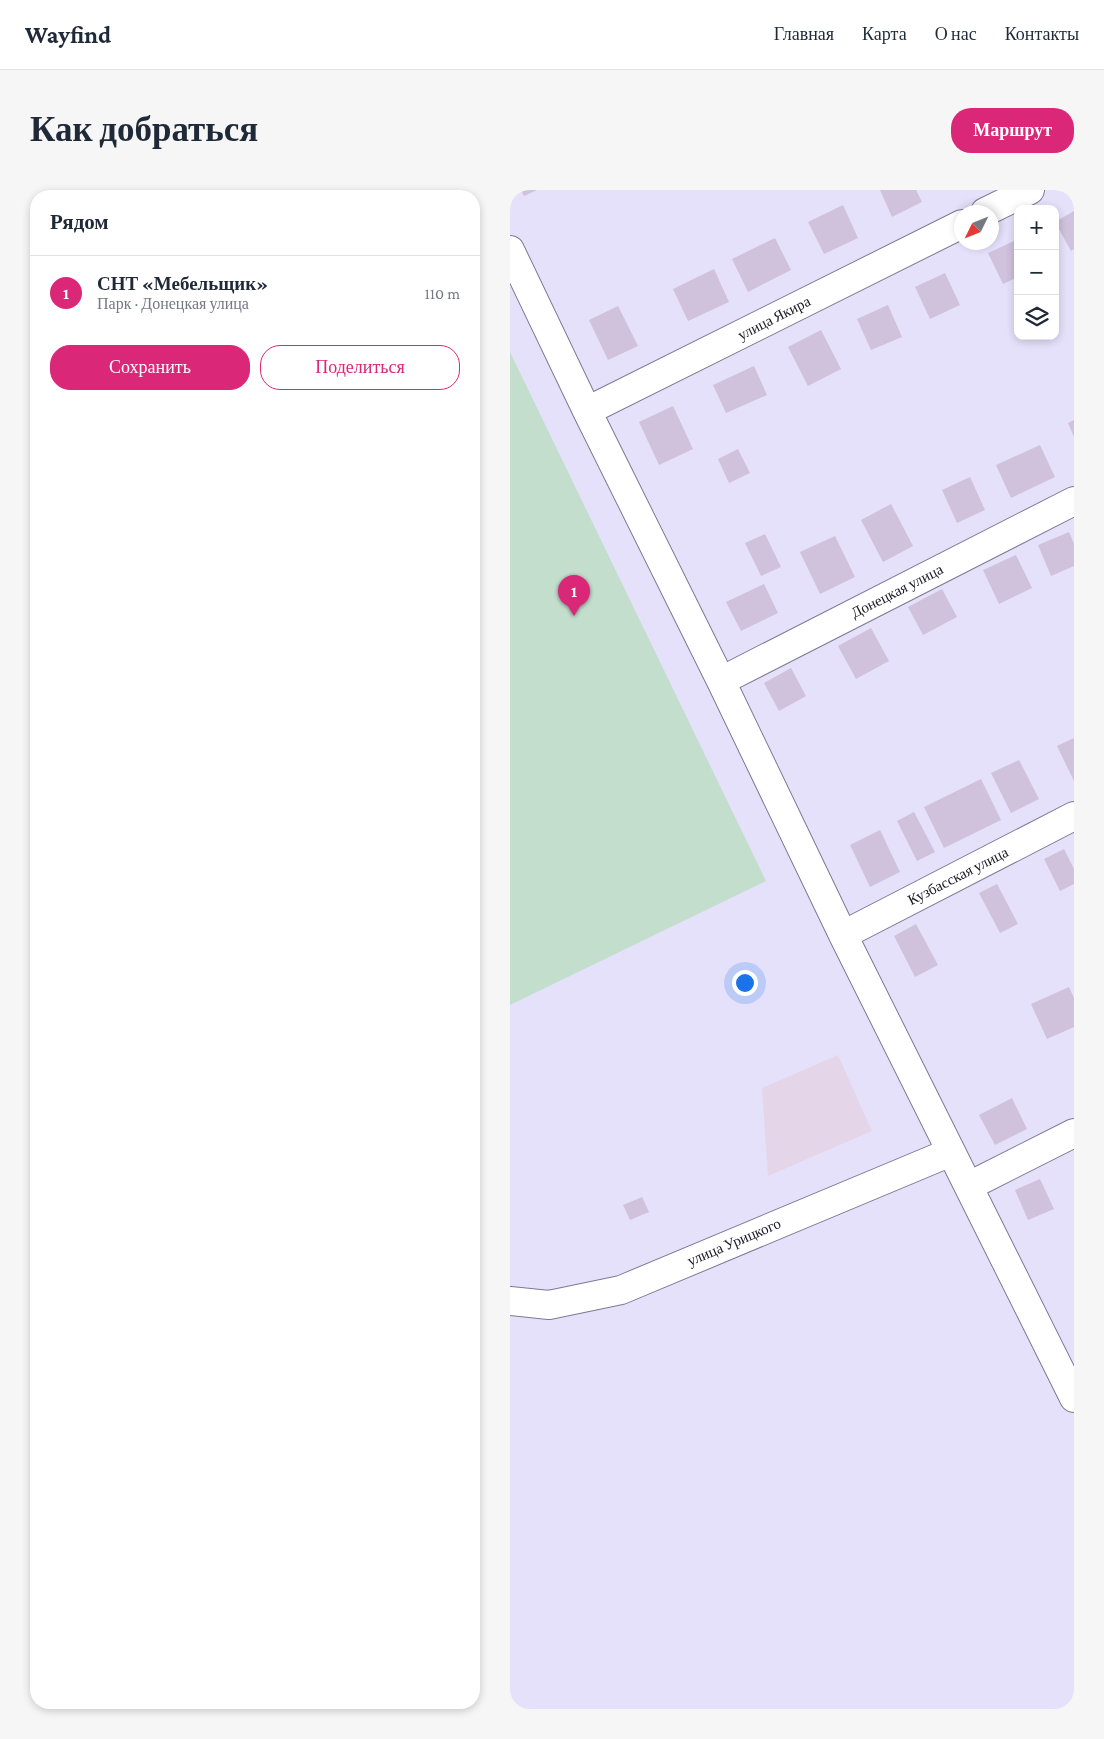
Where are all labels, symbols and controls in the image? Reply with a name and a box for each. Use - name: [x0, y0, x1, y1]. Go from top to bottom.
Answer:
- text: Wayfind: [25, 21, 111, 48]
- text: Главная: [774, 24, 834, 44]
- text: Карта: [862, 24, 907, 44]
- text: О нас: [935, 24, 977, 44]
- text: Контакты: [1005, 24, 1079, 44]
- button: Маршрут: [951, 108, 1074, 153]
- text: Как добраться: [30, 110, 258, 149]
- north arrow: [954, 205, 999, 250]
- map controls: [1014, 205, 1059, 340]
- button: +: [1014, 205, 1059, 250]
- text: Рядом: [50, 210, 109, 234]
- button: −: [1014, 250, 1059, 295]
- text: СНТ «Мебельщик»: [97, 273, 268, 294]
- text: 1: [63, 285, 69, 302]
- text: 110 m: [424, 285, 460, 302]
- street label: улица Якира: [735, 293, 813, 343]
- text: Парк · Донецкая улица: [97, 295, 249, 312]
- button: layers: [1014, 295, 1059, 340]
- button: Сохранить: [50, 345, 250, 390]
- button: Поделиться: [260, 345, 460, 390]
- street label: Донецкая улица: [848, 561, 946, 621]
- pin: 1: [558, 575, 590, 616]
- street label: Кузбасская улица: [905, 844, 1011, 908]
- your location: [732, 970, 758, 996]
- street label: улица Урицкого: [685, 1215, 783, 1269]

